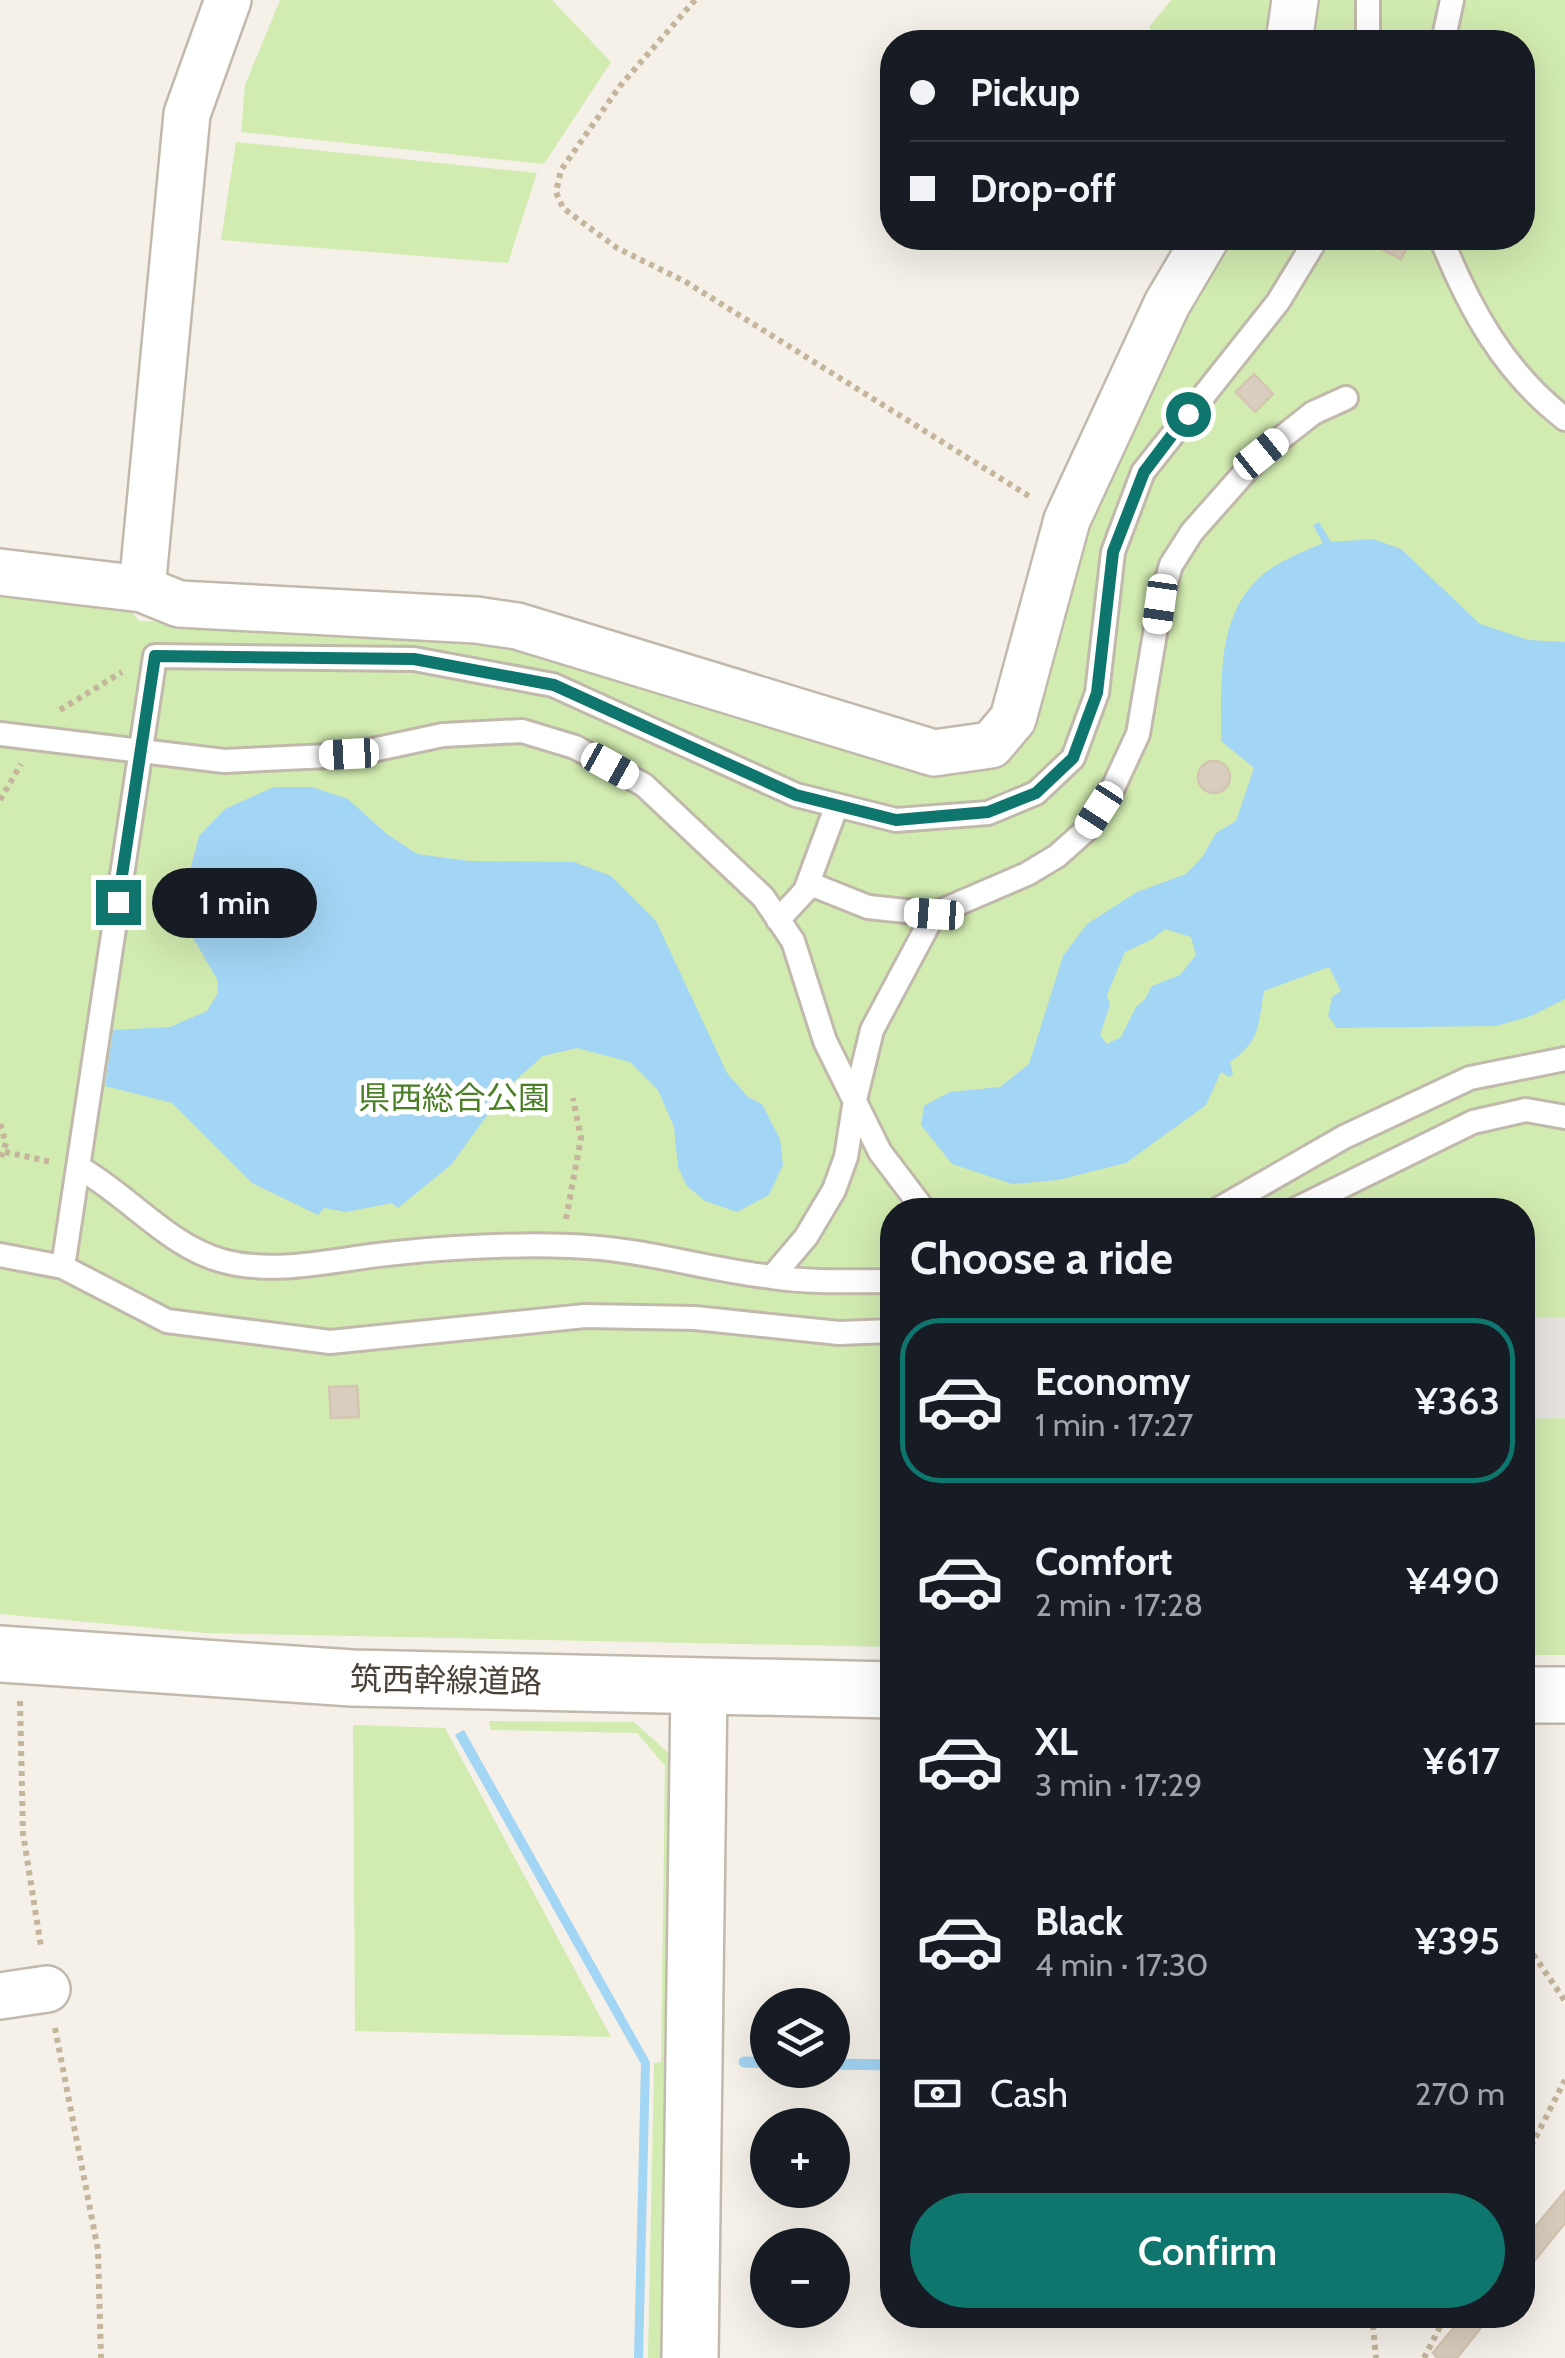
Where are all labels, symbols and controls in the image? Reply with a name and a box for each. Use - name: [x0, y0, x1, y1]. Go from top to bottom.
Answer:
- text: Pickup: [970, 69, 1080, 116]
- text: Drop-off: [970, 165, 1116, 212]
- route start: [1166, 392, 1211, 437]
- car: [1228, 423, 1294, 485]
- car: [1141, 572, 1179, 636]
- car: [318, 737, 380, 771]
- car: [576, 738, 644, 794]
- car: [1070, 777, 1128, 843]
- callout: 1 min: [153, 867, 318, 937]
- route end: [96, 880, 141, 925]
- text: 1 min: [199, 883, 270, 922]
- car: [903, 897, 965, 931]
- park label: 県西総合公園: [358, 1078, 550, 1117]
- text: Choose a ride: [910, 1231, 1173, 1285]
- icon: car: [915, 1356, 1005, 1446]
- text: Economy: [1035, 1358, 1190, 1405]
- text: ¥363: [1415, 1377, 1500, 1424]
- text: 1 min · 17:27: [1035, 1405, 1193, 1444]
- icon: car: [915, 1536, 1005, 1626]
- text: Comfort: [1035, 1538, 1172, 1585]
- text: ¥490: [1406, 1557, 1500, 1604]
- text: 2 min · 17:28: [1035, 1585, 1203, 1624]
- street label: 筑西幹線道路: [350, 1659, 542, 1701]
- icon: car: [915, 1716, 1005, 1806]
- text: XL: [1035, 1718, 1078, 1765]
- text: ¥617: [1424, 1737, 1500, 1784]
- text: 3 min · 17:29: [1035, 1765, 1202, 1804]
- icon: car: [915, 1896, 1005, 1986]
- text: Black: [1035, 1898, 1123, 1945]
- text: ¥395: [1415, 1917, 1500, 1964]
- text: 4 min · 17:30: [1035, 1945, 1208, 1984]
- map controls: [750, 1988, 850, 2328]
- button: layers: [750, 1988, 850, 2088]
- icon: cash: [910, 2066, 965, 2121]
- text: Cash: [990, 2070, 1068, 2117]
- text: 270 m: [1415, 2074, 1505, 2113]
- button: +: [750, 2108, 850, 2208]
- button: Confirm: [910, 2193, 1505, 2308]
- button: −: [750, 2228, 850, 2328]

